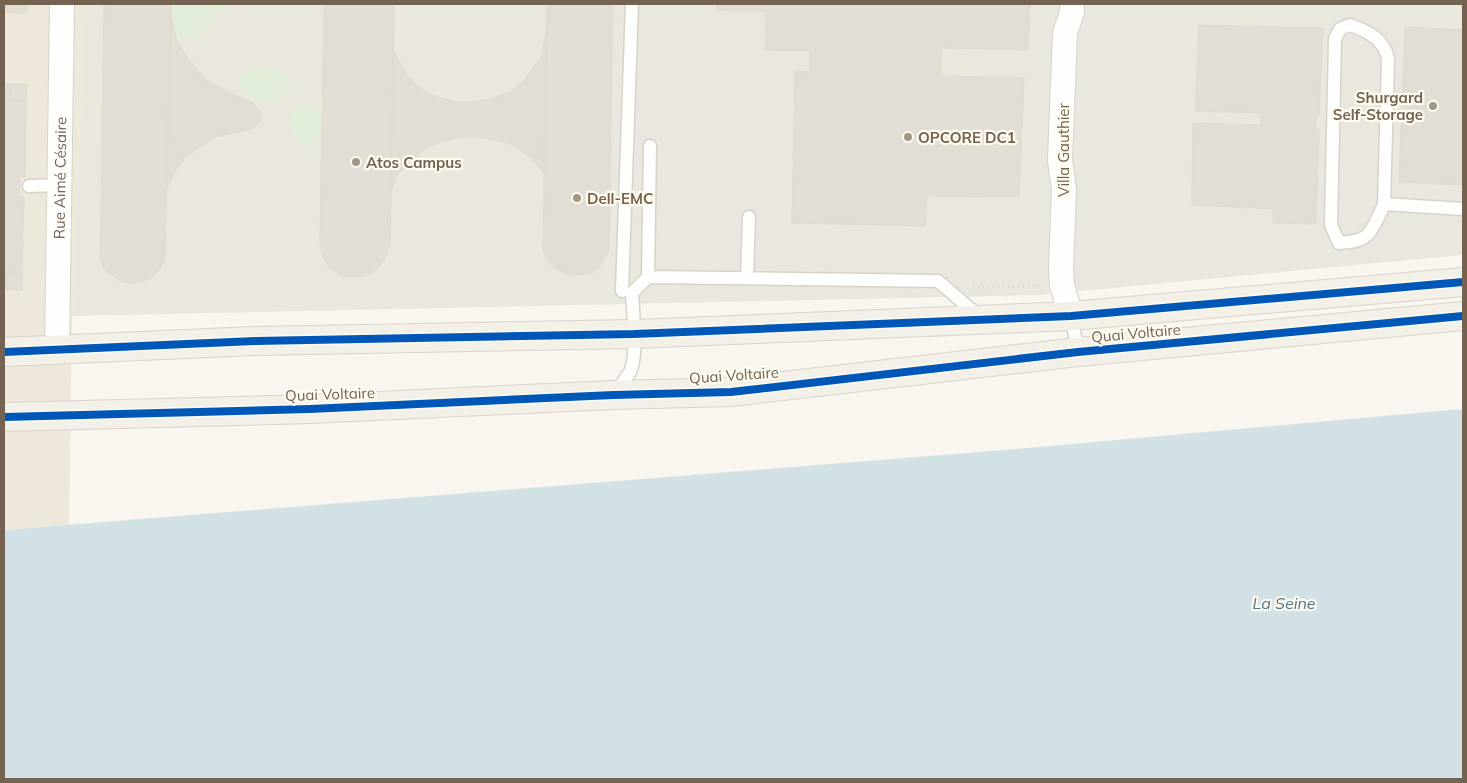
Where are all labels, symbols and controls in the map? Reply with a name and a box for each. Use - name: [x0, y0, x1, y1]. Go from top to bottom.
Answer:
- place label: Shurgard Self-Storage: [1333, 88, 1423, 124]
- marker: Shurgard Self-Storage: [1427, 100, 1439, 112]
- street label: Villa Gauthier: [1054, 102, 1073, 197]
- street label: Rue Aimé Césaire: [49, 117, 70, 239]
- place label: OPCORE DC1: [918, 128, 1016, 147]
- marker: OPCORE DC1: [902, 131, 914, 143]
- place label: Atos Campus: [366, 153, 462, 172]
- marker: Atos Campus: [350, 156, 362, 168]
- place label: Dell-EMC: [587, 189, 653, 208]
- marker: Dell-EMC: [571, 192, 583, 204]
- street label: Quai Voltaire: [1090, 320, 1182, 346]
- street label: Quai Voltaire: [689, 362, 779, 388]
- street label: Quai Voltaire: [285, 383, 375, 405]
- water label: La Seine: [1252, 593, 1316, 613]

